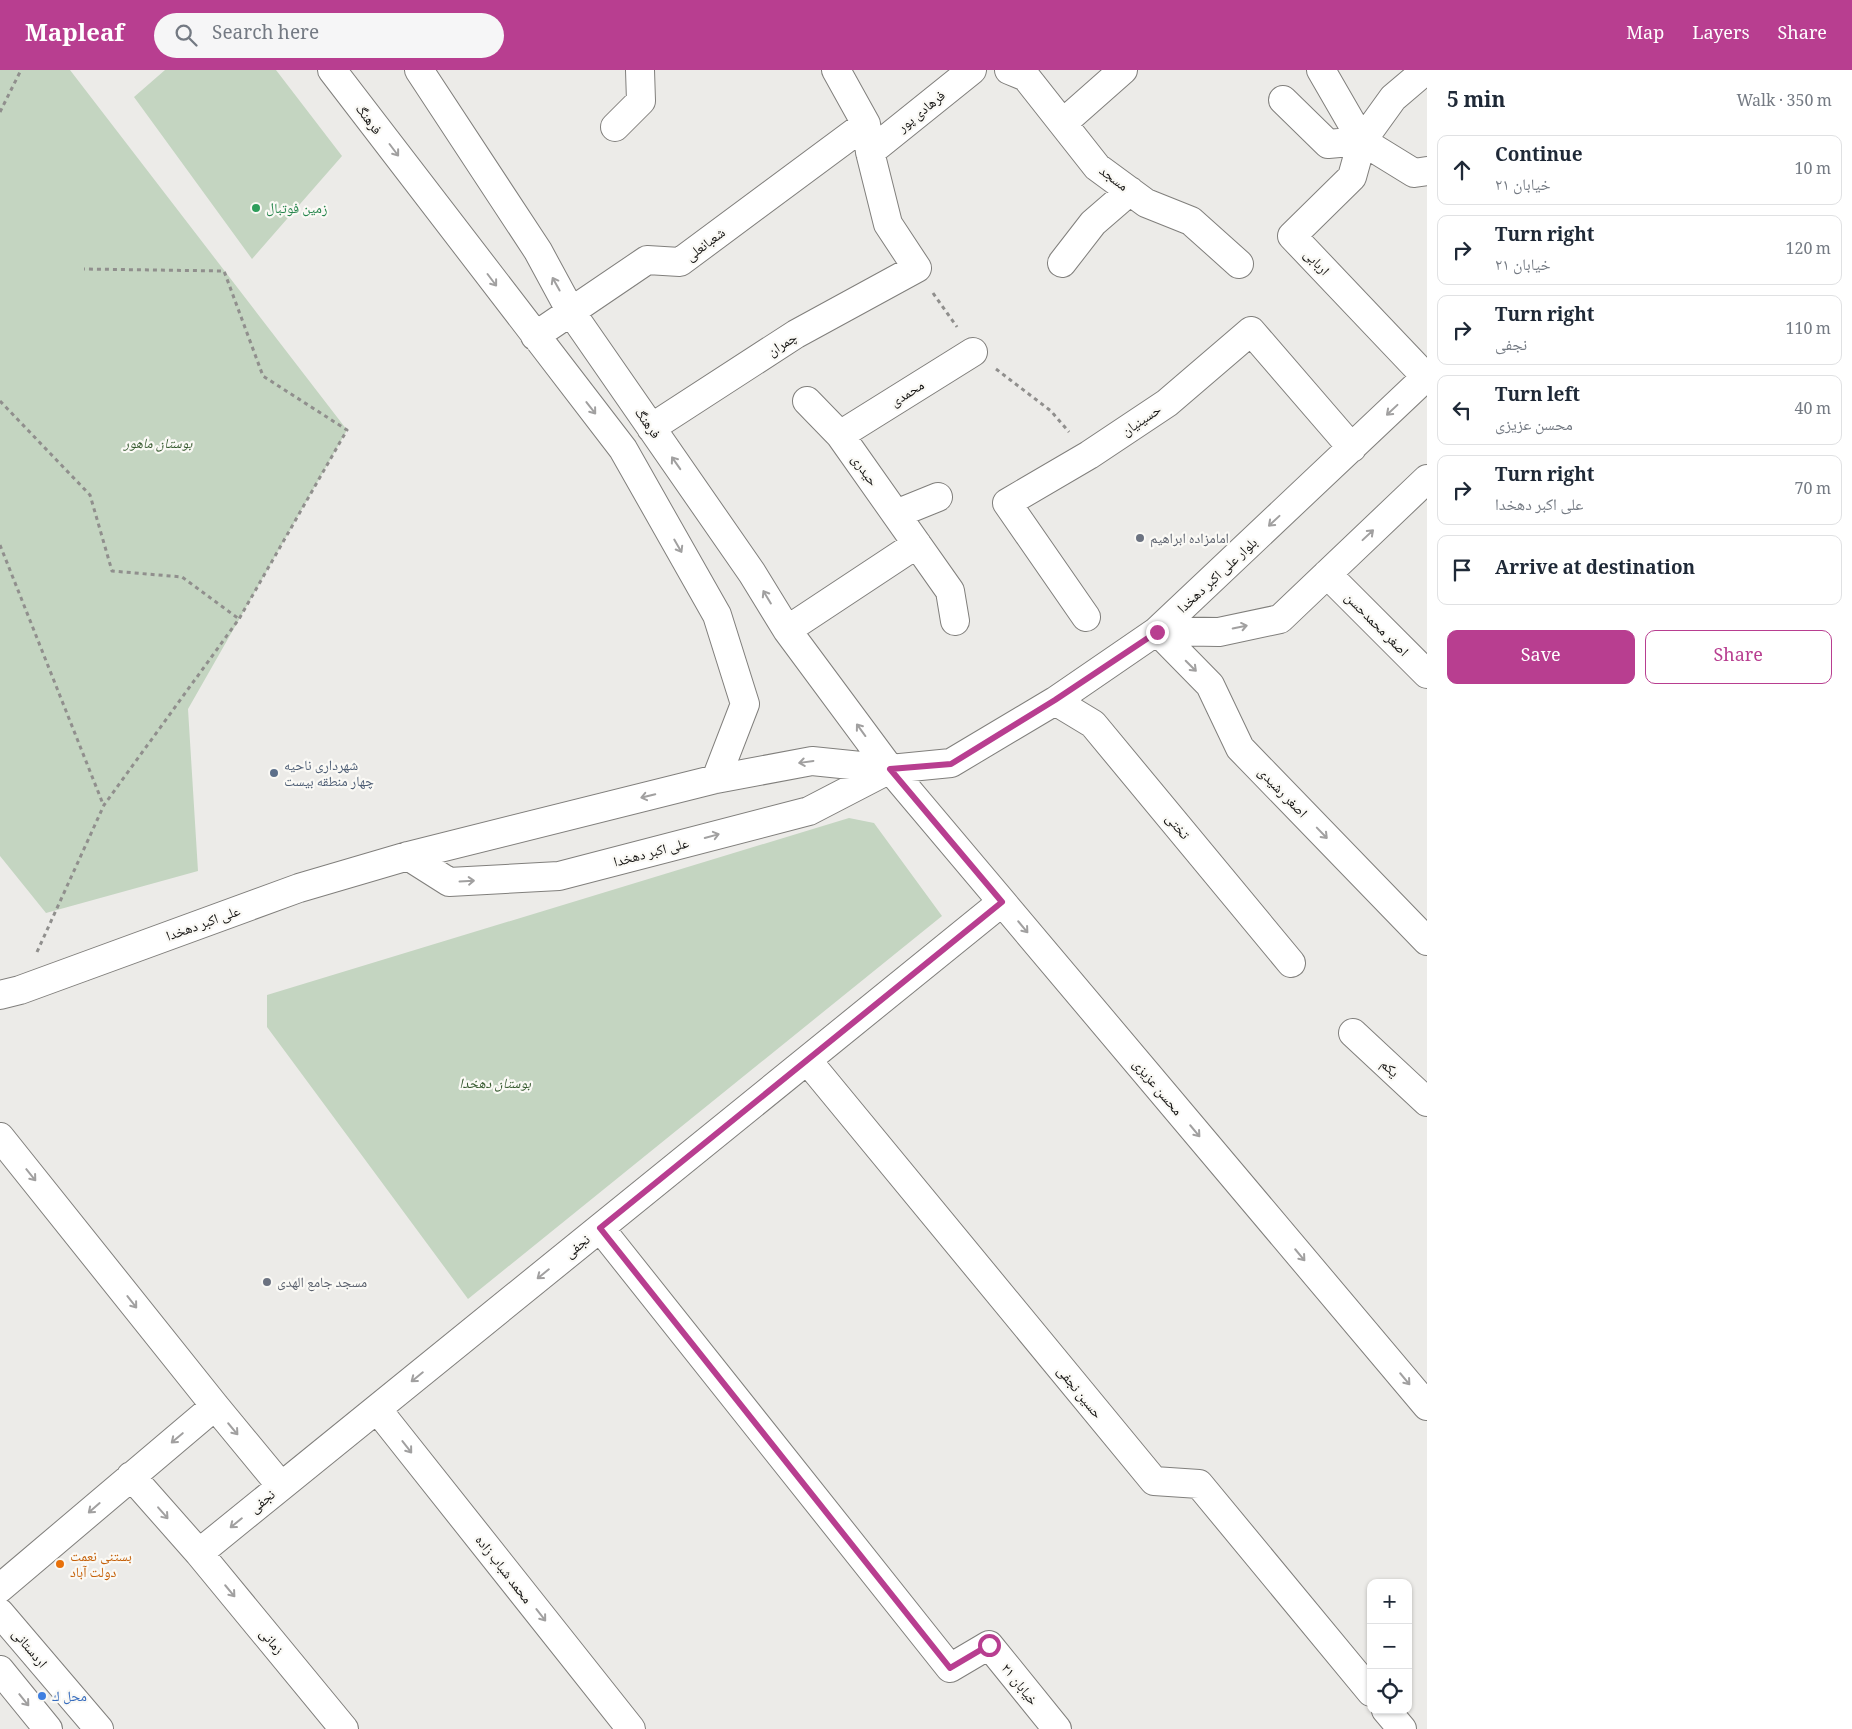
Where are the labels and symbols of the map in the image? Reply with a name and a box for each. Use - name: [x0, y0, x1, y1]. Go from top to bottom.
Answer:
- street label: فرهادی پور: [892, 85, 952, 140]
- street label: فرهنگ: [348, 100, 387, 141]
- one-way arrow: [388, 143, 399, 156]
- street label: مسجد: [1093, 160, 1133, 199]
- place label: زمین فوتبال: [266, 198, 327, 222]
- marker: زمین فوتبال: [250, 202, 262, 214]
- street label: شعبانعلی: [681, 222, 732, 269]
- street label: اربابی: [1297, 244, 1334, 282]
- one-way arrow: [487, 273, 497, 287]
- one-way arrow: [551, 277, 561, 292]
- street label: چمران: [763, 327, 803, 364]
- street label: محمدی: [886, 375, 930, 415]
- street label: حسینیان: [1117, 399, 1167, 444]
- one-way arrow: [586, 401, 597, 414]
- street label: فرهنگ: [627, 403, 666, 445]
- one-way arrow: [1385, 404, 1398, 416]
- park label: بوستان ماهور: [123, 433, 192, 457]
- street label: حیدری: [844, 450, 883, 492]
- one-way arrow: [671, 456, 681, 470]
- one-way arrow: [1267, 515, 1280, 527]
- place label: امامزاده ابراهیم: [1150, 528, 1229, 552]
- one-way arrow: [1362, 529, 1375, 541]
- marker: امامزاده ابراهیم: [1134, 532, 1146, 544]
- street label: بلوار علی اکبر دهخدا: [1172, 532, 1264, 620]
- one-way arrow: [673, 538, 683, 552]
- street label: اصغر محمدحسن: [1338, 587, 1414, 663]
- one-way arrow: [762, 591, 772, 605]
- route end: [1146, 621, 1169, 644]
- one-way arrow: [1232, 622, 1248, 631]
- one-way arrow: [1185, 660, 1198, 672]
- one-way arrow: [855, 724, 866, 737]
- place label: شهرداری ناحیه چهار منطقه بیست: [284, 755, 374, 795]
- one-way arrow: [799, 757, 815, 767]
- street label: اصغر رشیدی: [1251, 762, 1312, 825]
- marker: شهرداری ناحیه چهار منطقه بیست: [268, 767, 280, 779]
- one-way arrow: [640, 792, 656, 802]
- street label: تختی: [1158, 809, 1195, 846]
- one-way arrow: [1316, 827, 1328, 839]
- one-way arrow: [703, 831, 719, 840]
- street label: علی اکبر دهخدا: [611, 832, 692, 876]
- one-way arrow: [459, 876, 475, 885]
- street label: علی اکبر دهخدا: [163, 900, 244, 949]
- one-way arrow: [1017, 920, 1028, 933]
- street label: محسن عزیزی: [1125, 1054, 1188, 1122]
- street label: یکم: [1374, 1054, 1404, 1085]
- park label: بوستان دهخدا: [459, 1073, 531, 1097]
- one-way arrow: [1190, 1124, 1201, 1137]
- one-way arrow: [25, 1168, 36, 1181]
- street label: نجفی: [560, 1229, 597, 1266]
- one-way arrow: [1294, 1248, 1305, 1261]
- one-way arrow: [536, 1269, 549, 1280]
- place label: مسجد جامع الهدی: [277, 1272, 367, 1296]
- marker: مسجد جامع الهدی: [261, 1276, 273, 1288]
- one-way arrow: [127, 1295, 138, 1308]
- street label: حسین نجفی: [1049, 1361, 1108, 1425]
- one-way arrow: [410, 1371, 423, 1382]
- one-way arrow: [1399, 1373, 1411, 1386]
- one-way arrow: [228, 1422, 239, 1435]
- one-way arrow: [171, 1432, 184, 1443]
- one-way arrow: [402, 1440, 412, 1454]
- street label: نجفی: [245, 1484, 282, 1521]
- one-way arrow: [88, 1502, 101, 1513]
- one-way arrow: [158, 1506, 169, 1519]
- one-way arrow: [230, 1517, 243, 1528]
- street label: محمد شباب زاده: [468, 1530, 537, 1610]
- place label: بستنی نعمت دولت آباد: [70, 1546, 132, 1586]
- marker: بستنی نعمت دولت آباد: [54, 1558, 66, 1570]
- one-way arrow: [224, 1584, 235, 1597]
- one-way arrow: [535, 1609, 546, 1622]
- street label: اردستانی: [5, 1624, 52, 1675]
- street label: زمانی: [252, 1624, 289, 1661]
- route start: [978, 1634, 1001, 1657]
- street label: خیابان ۲۱: [994, 1659, 1043, 1712]
- place label: محل ك: [52, 1686, 87, 1710]
- marker: محل ك: [36, 1690, 48, 1702]
- one-way arrow: [19, 1693, 30, 1706]

